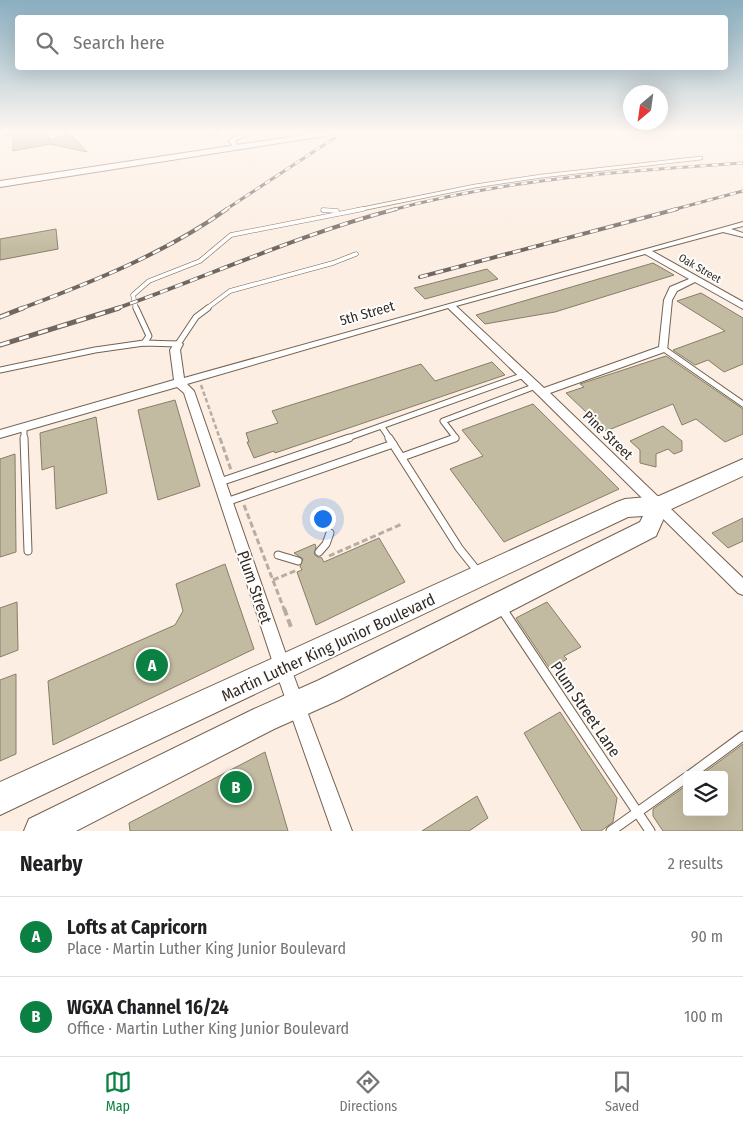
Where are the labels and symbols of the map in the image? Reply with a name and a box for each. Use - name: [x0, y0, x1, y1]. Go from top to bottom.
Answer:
- north arrow: [623, 85, 668, 130]
- street label: Oak Street: [676, 251, 724, 286]
- street label: 5th Street: [338, 297, 397, 329]
- street label: Pine Street: [579, 407, 636, 464]
- your location: [310, 506, 336, 532]
- street label: Plum Street: [233, 548, 276, 627]
- street label: Martin Luther King Junior Boulevard: [218, 589, 438, 705]
- pin: A: [136, 646, 168, 684]
- street label: Plum Street Lane: [547, 658, 625, 761]
- pin: B: [220, 768, 252, 806]

